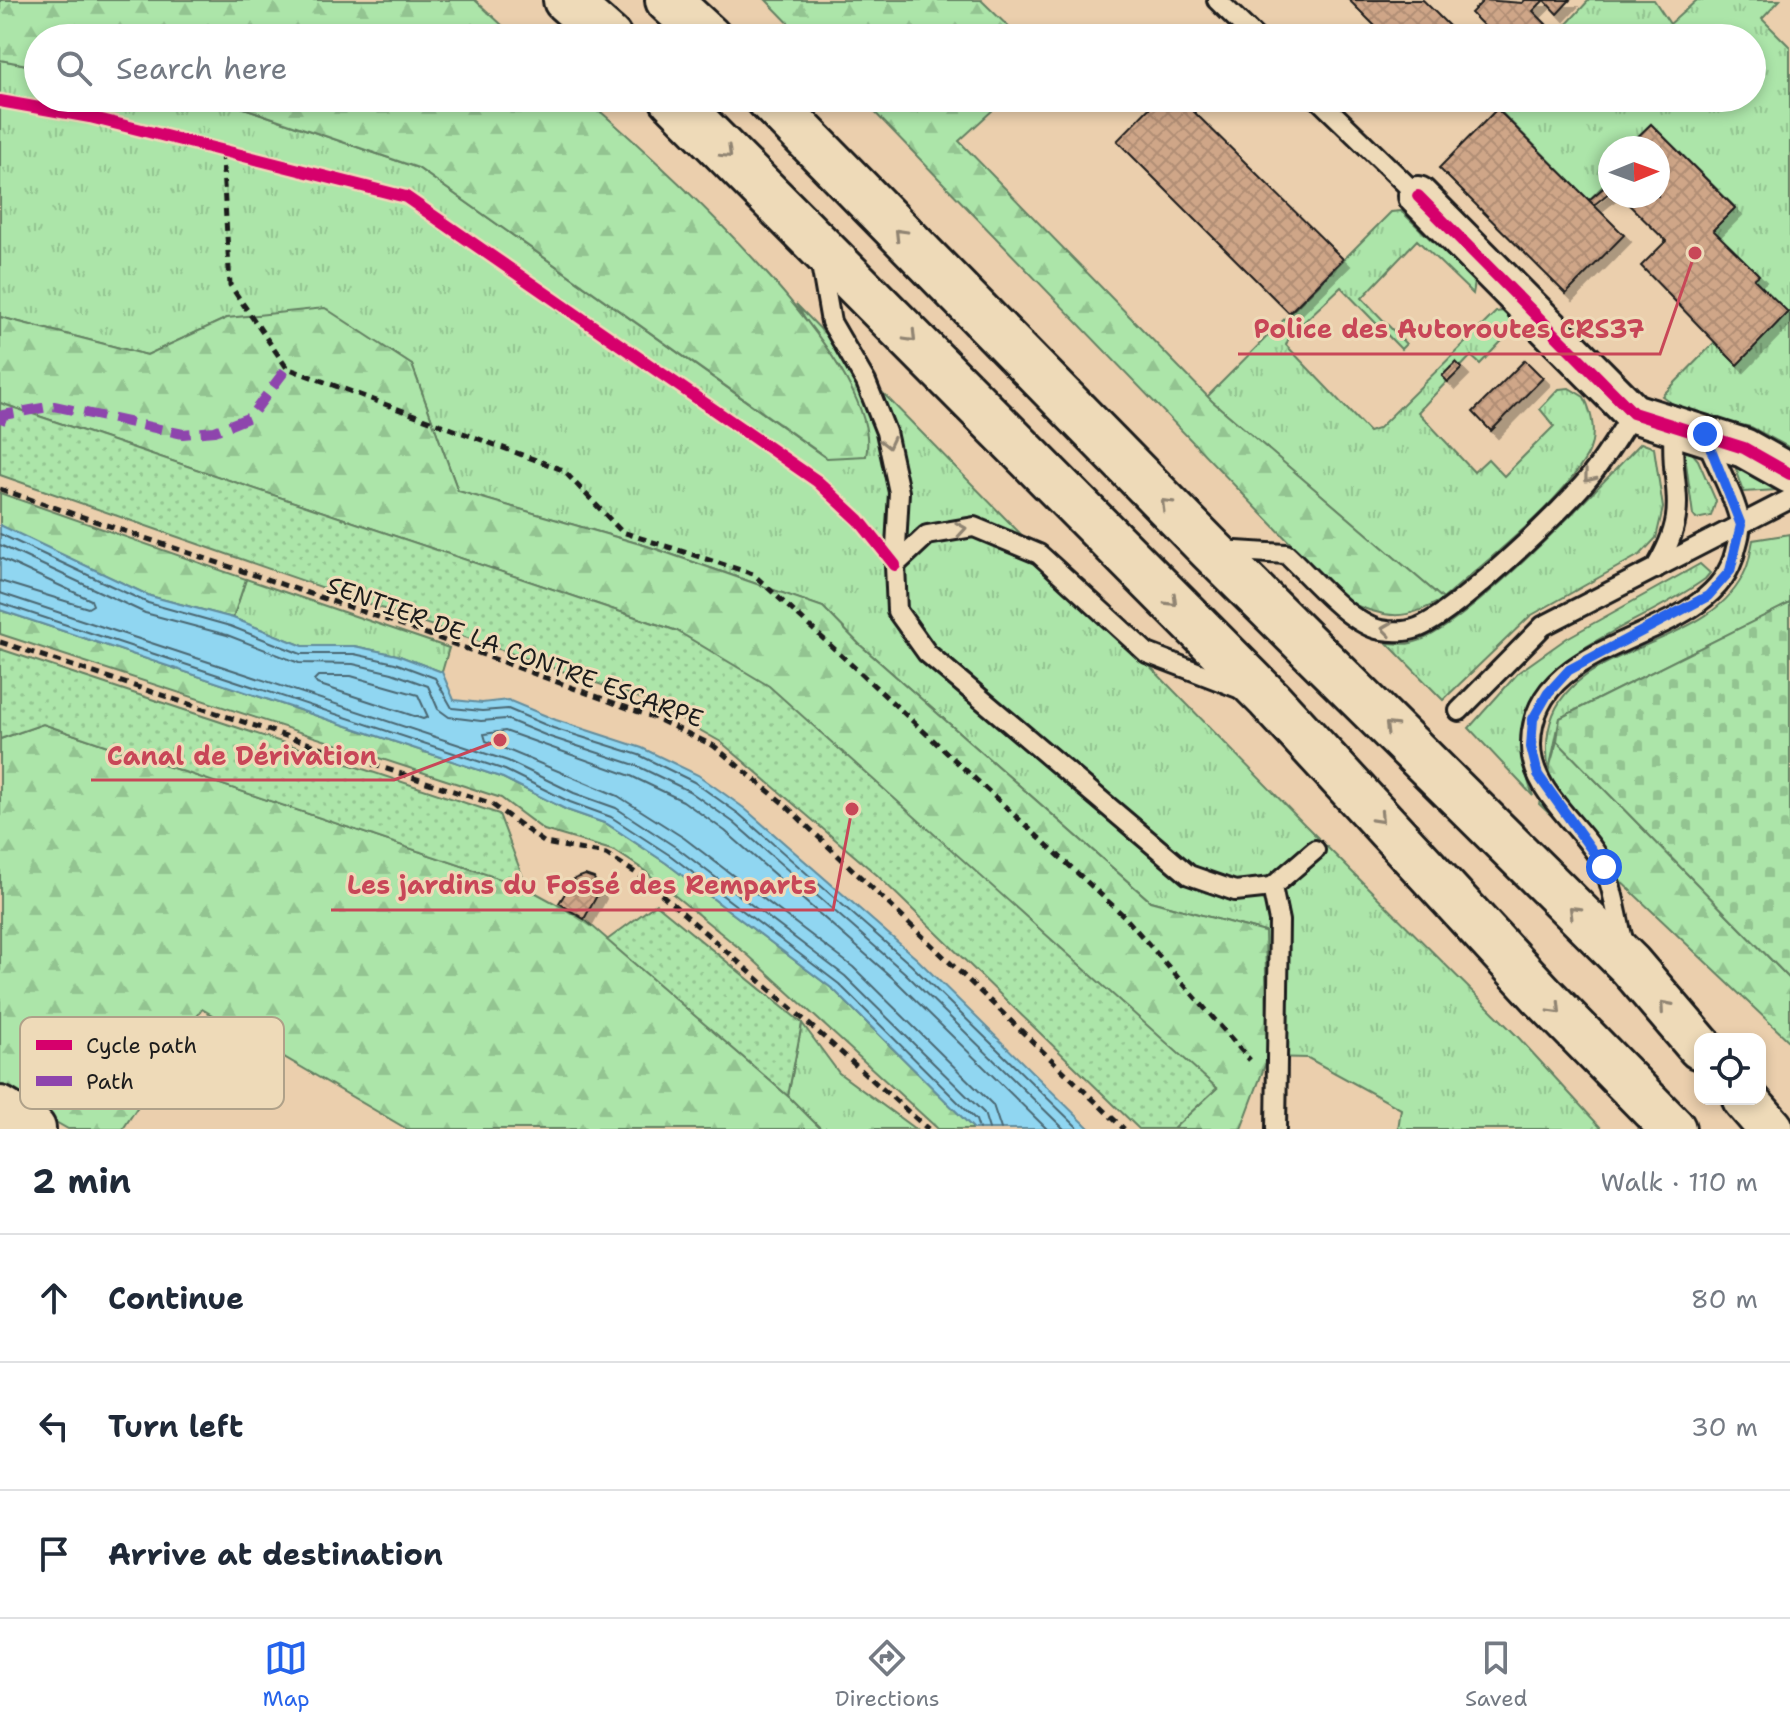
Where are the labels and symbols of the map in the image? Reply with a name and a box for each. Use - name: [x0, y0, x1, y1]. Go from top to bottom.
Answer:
- north arrow: [1598, 136, 1670, 208]
- one-way arrow: [718, 143, 732, 158]
- one-way arrow: [895, 229, 909, 243]
- callout: Police des Autoroutes CRS37: [1238, 304, 1660, 354]
- text: Police des Autoroutes CRS37: [1254, 311, 1644, 346]
- one-way arrow: [902, 328, 916, 342]
- route end: [1687, 416, 1723, 452]
- one-way arrow: [879, 436, 896, 450]
- one-way arrow: [1584, 468, 1598, 483]
- one-way arrow: [1161, 499, 1175, 513]
- one-way arrow: [954, 521, 968, 538]
- street label: SENTIER DE LA CONTRE ESCARPE: [322, 569, 708, 735]
- one-way arrow: [1163, 592, 1177, 607]
- one-way arrow: [1380, 621, 1394, 638]
- one-way arrow: [1385, 722, 1399, 737]
- callout: Canal de Dérivation: [91, 730, 394, 780]
- text: Canal de Dérivation: [107, 738, 377, 773]
- one-way arrow: [1369, 809, 1384, 823]
- route start: [1586, 849, 1622, 885]
- callout: Les jardins du Fossé des Remparts: [331, 860, 833, 910]
- text: Les jardins du Fossé des Remparts: [347, 867, 817, 902]
- one-way arrow: [1569, 905, 1583, 920]
- one-way arrow: [1546, 1000, 1561, 1014]
- one-way arrow: [1660, 1001, 1675, 1015]
- legend: [20, 1017, 284, 1109]
- text: Cycle path: [86, 1031, 197, 1060]
- text: Path: [86, 1067, 134, 1096]

